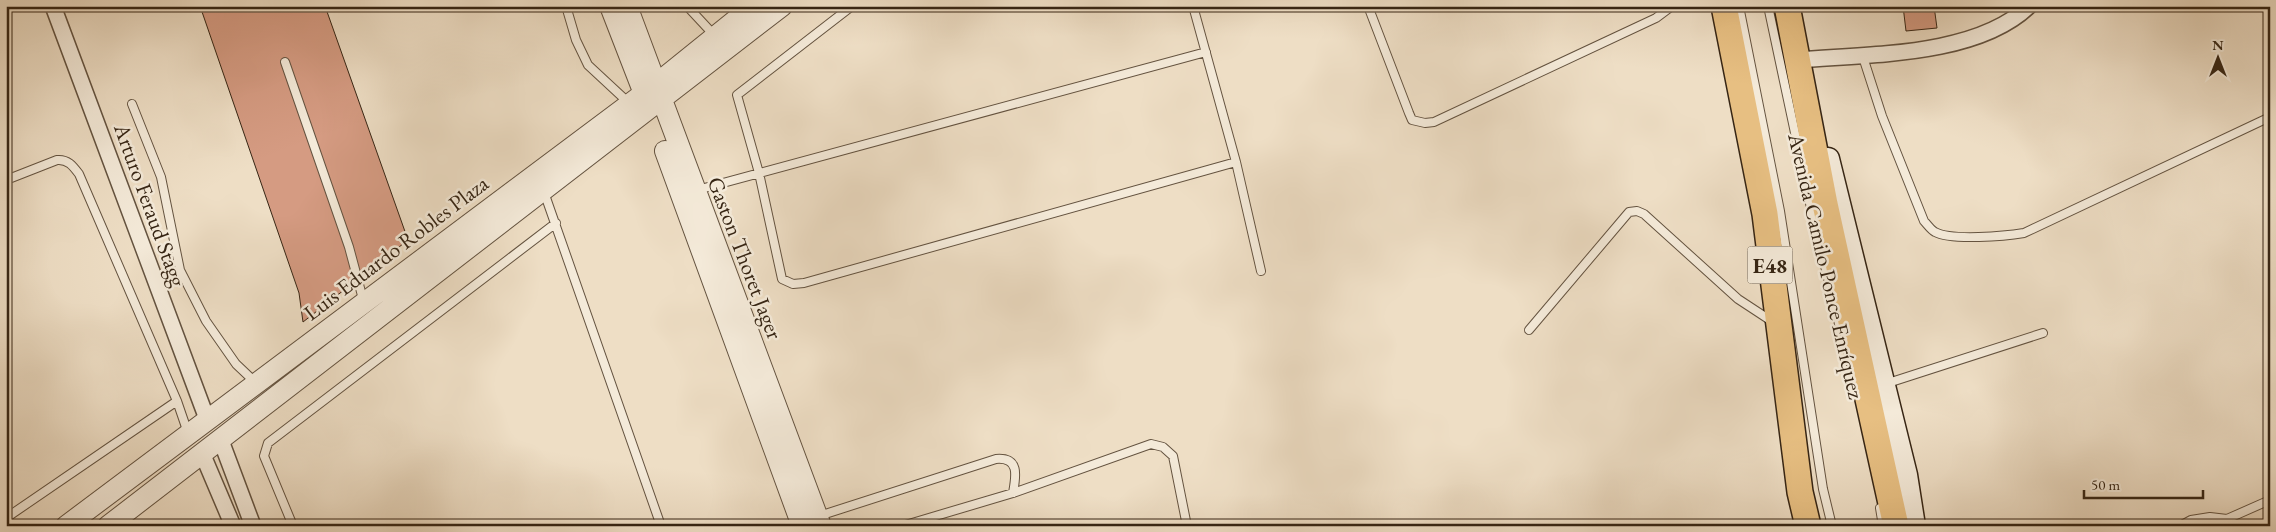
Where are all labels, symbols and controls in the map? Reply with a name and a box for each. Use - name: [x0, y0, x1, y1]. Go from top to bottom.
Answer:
- north arrow: [2194, 32, 2244, 82]
- text: N: [2212, 36, 2224, 54]
- street label: Arturo Feraud Stagg: [107, 119, 193, 291]
- street label: Avenida Camilo Ponce Enríquez: [1781, 129, 1871, 402]
- street label: Luis Eduardo Robles Plaza: [298, 169, 494, 327]
- street label: Gaston Thoret Jager: [701, 173, 790, 344]
- road number: E48: [1748, 246, 1792, 284]
- scale bar: [2084, 467, 2202, 499]
- text: 50 m: [2091, 475, 2120, 494]

